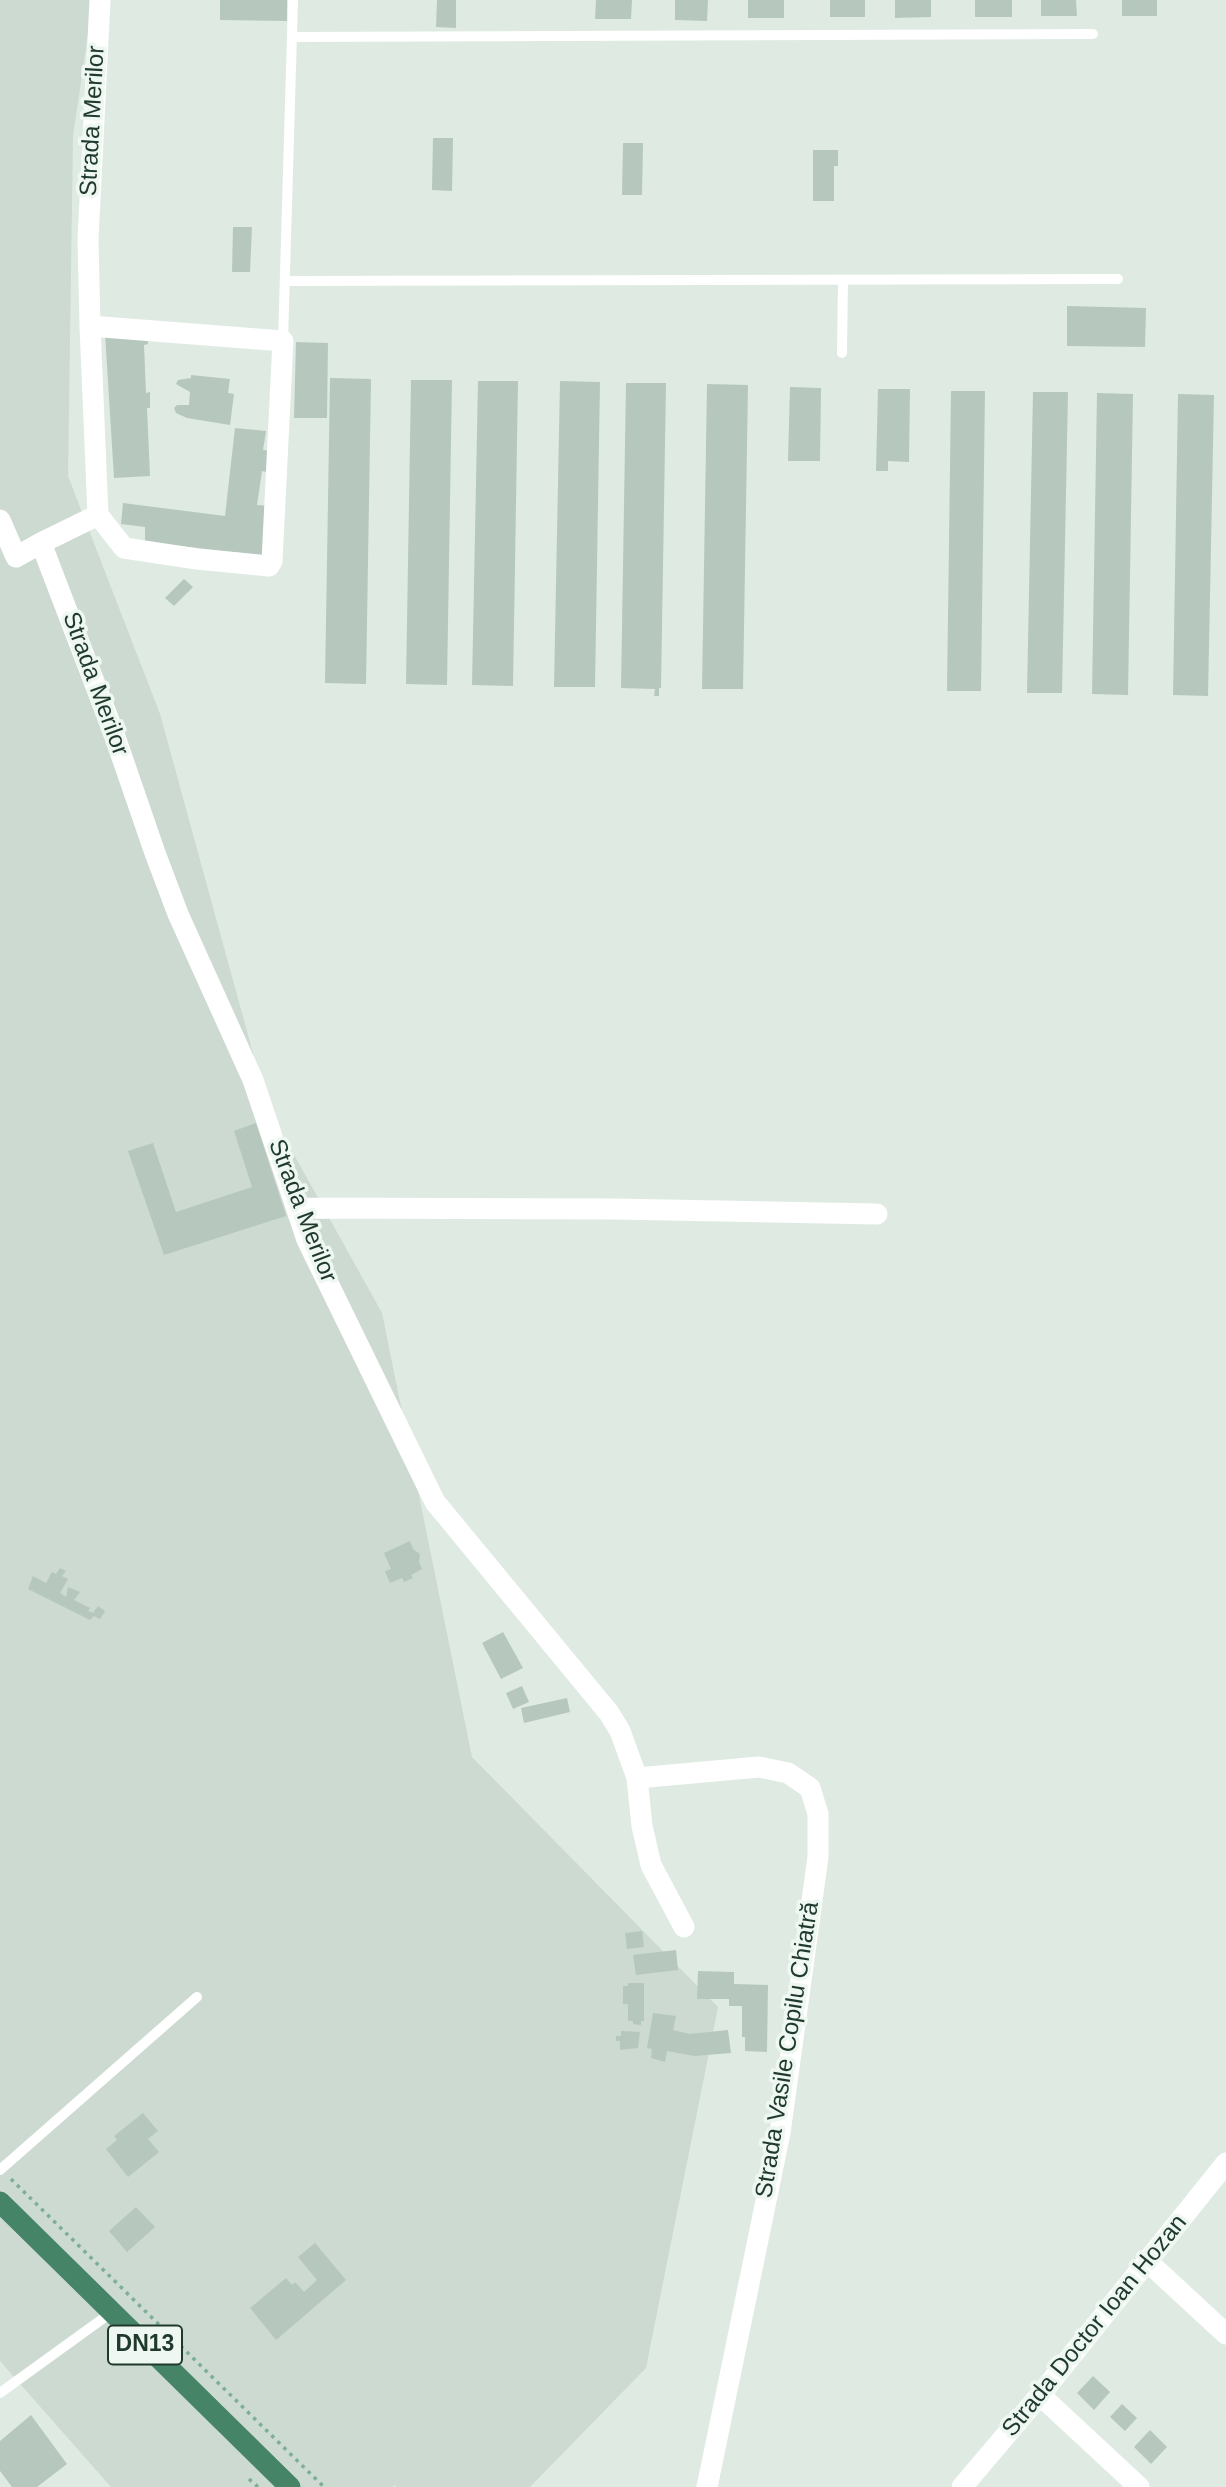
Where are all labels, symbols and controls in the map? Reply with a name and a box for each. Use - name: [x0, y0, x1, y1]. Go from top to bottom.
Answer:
- street label: Strada Merilor: [75, 45, 111, 197]
- street label: Strada Merilor: [56, 608, 134, 760]
- street label: Strada Merilor: [262, 1135, 342, 1287]
- street label: Strada Vasile Copilu Chiatră: [750, 1900, 826, 2200]
- street label: Strada Doctor Ioan Hozan: [996, 2209, 1194, 2443]
- road number: DN13: [108, 2326, 182, 2364]

